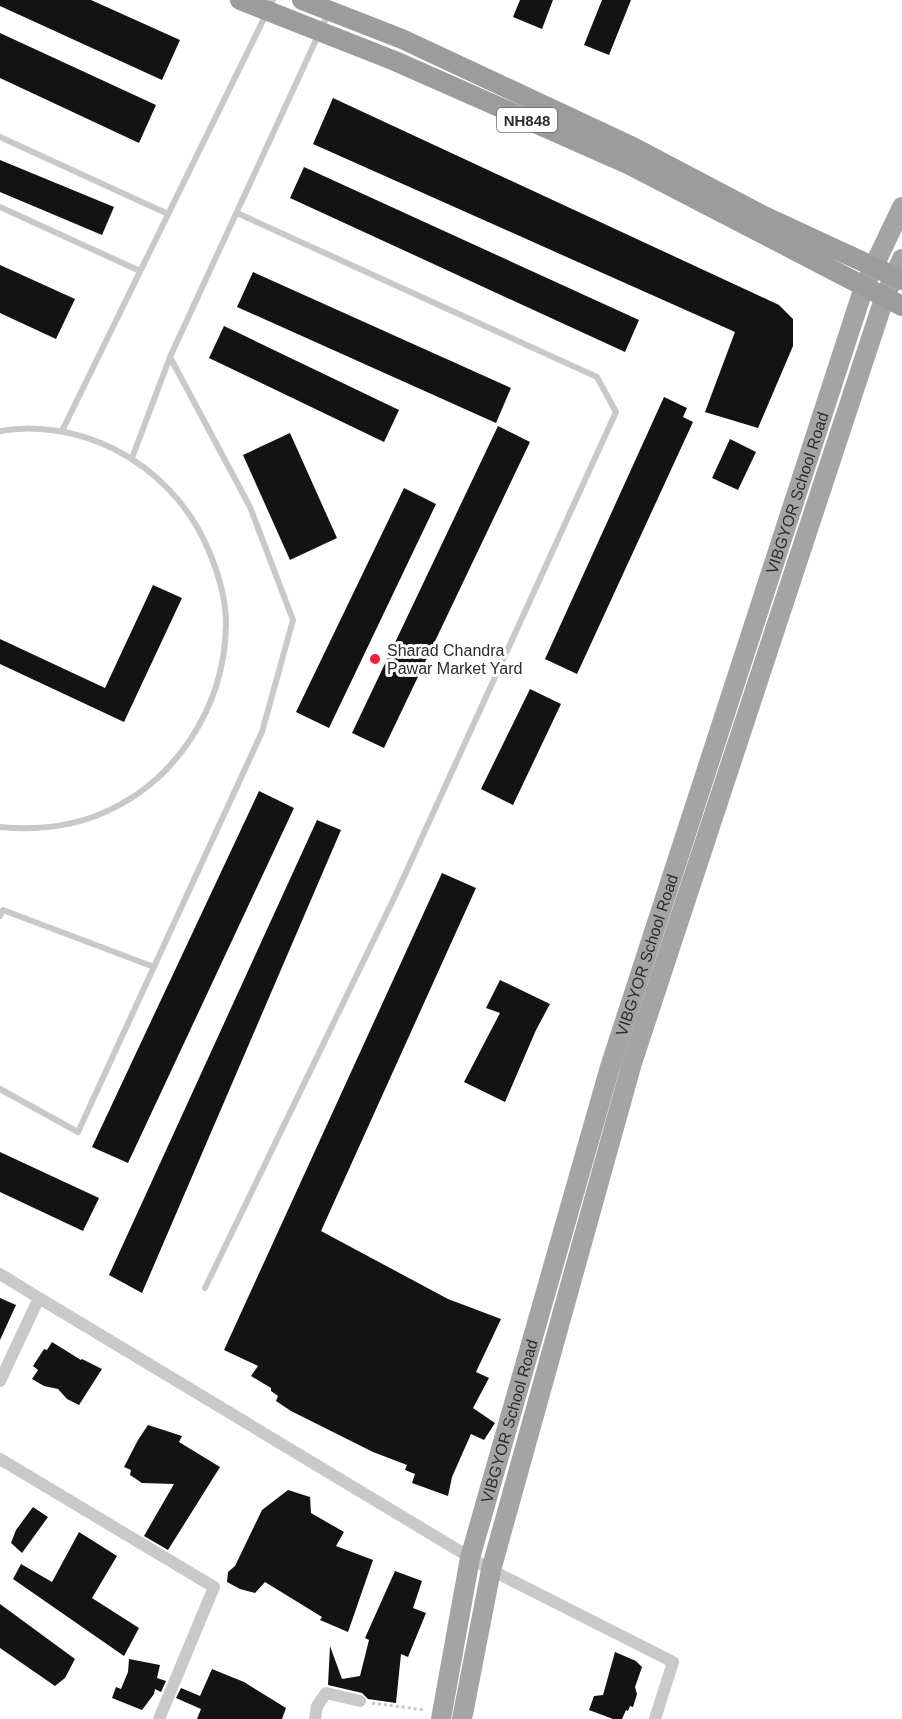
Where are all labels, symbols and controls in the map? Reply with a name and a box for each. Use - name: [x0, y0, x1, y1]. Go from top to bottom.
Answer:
- road number: NH848: [497, 108, 557, 132]
- street label: VIBGYOR School Road: [763, 410, 831, 576]
- place label: Sharad Chandra Pawar Market Yard: [387, 642, 522, 677]
- marker: Sharad Chandra Pawar Market Yard: [368, 652, 382, 666]
- street label: VIBGYOR School Road: [612, 872, 681, 1038]
- street label: VIBGYOR School Road: [478, 1337, 540, 1505]

